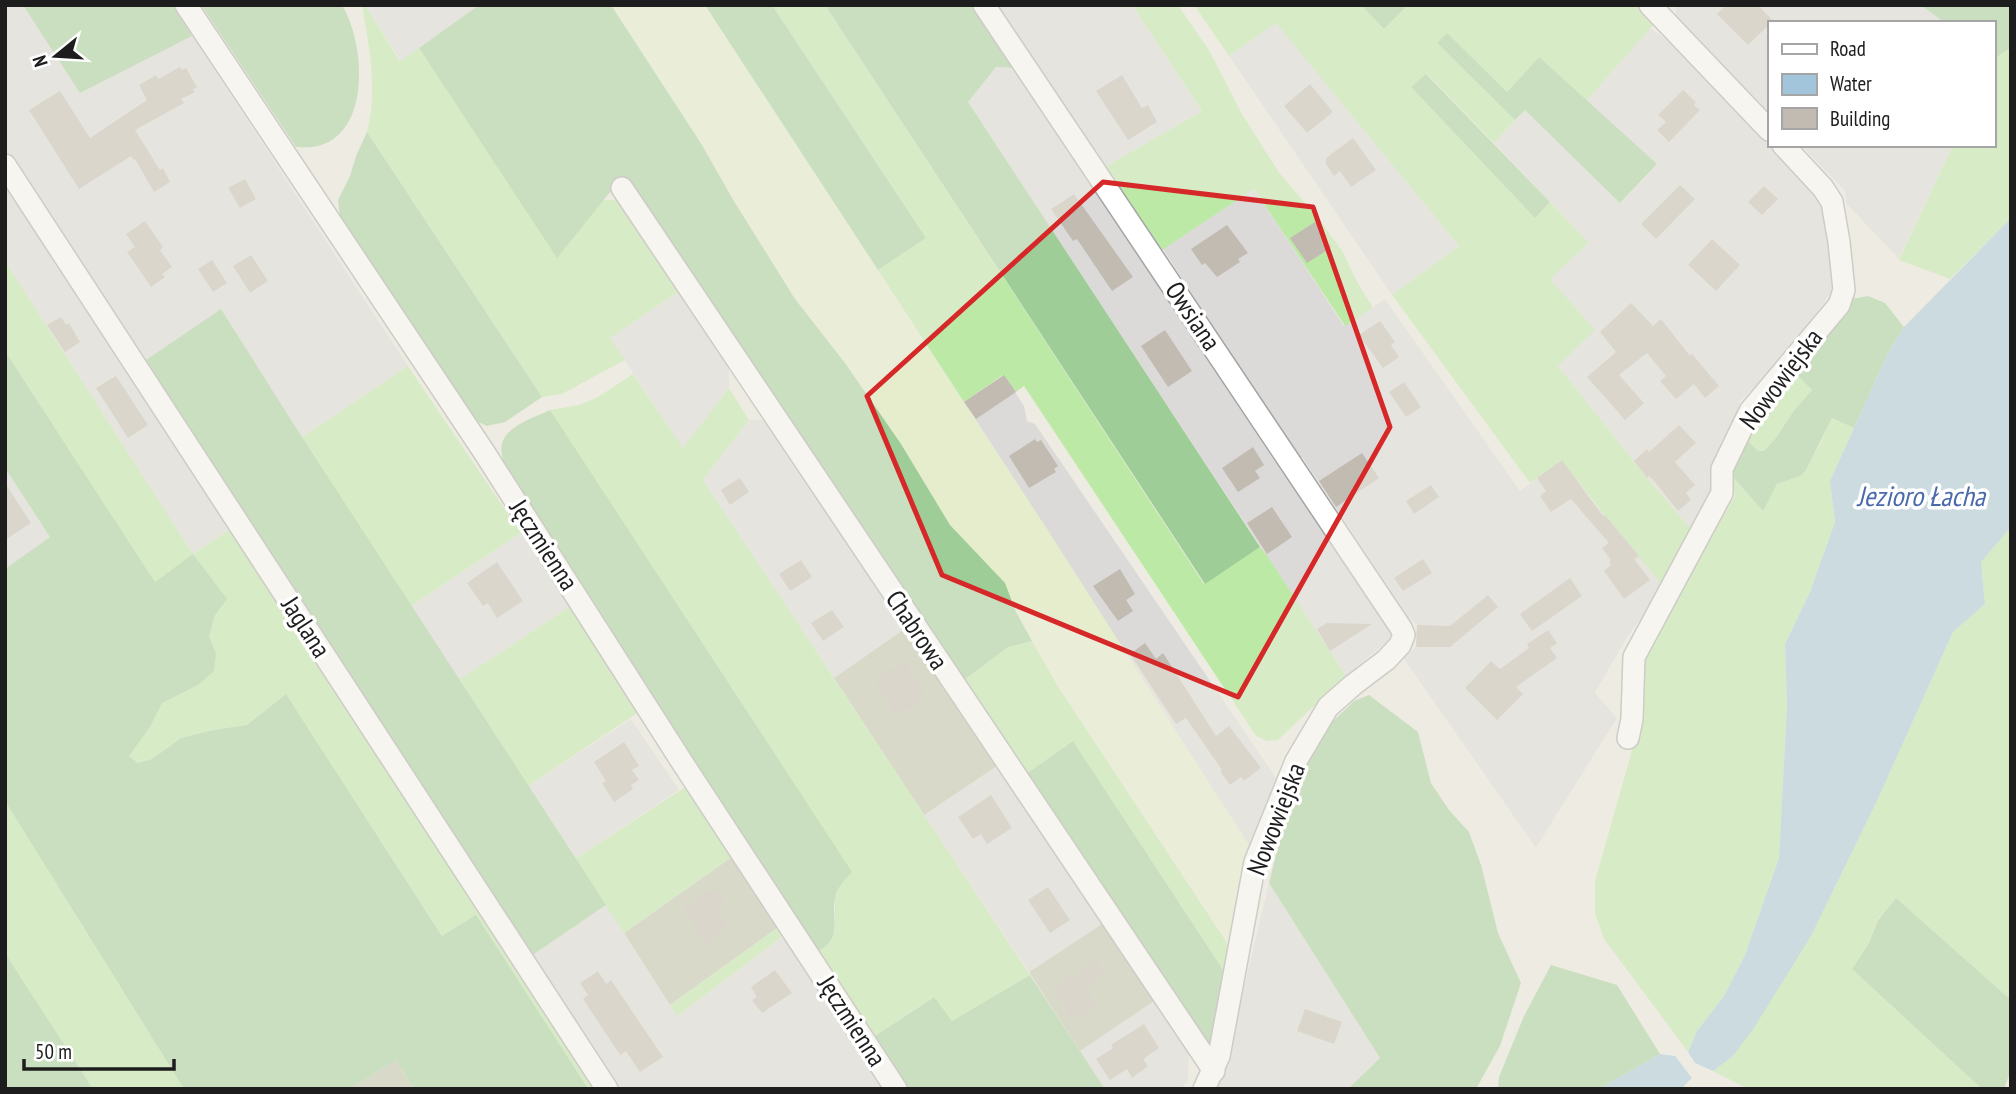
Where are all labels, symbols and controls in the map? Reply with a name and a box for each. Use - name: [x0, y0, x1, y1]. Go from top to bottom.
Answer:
- north arrow: [21, 21, 91, 91]
- legend: [1768, 21, 1995, 147]
- text: Road: [1830, 35, 1866, 62]
- text: N: [27, 53, 53, 70]
- text: Water: [1830, 70, 1872, 97]
- text: Building: [1830, 105, 1890, 132]
- street label: Owsiana: [1158, 275, 1228, 357]
- street label: Nowowiejska: [1732, 322, 1829, 436]
- water label: Jezioro Łacha: [1856, 477, 1987, 514]
- street label: Jęczmienna: [502, 492, 586, 596]
- street label: Chabrowa: [879, 584, 956, 676]
- street label: Jaglana: [274, 589, 338, 663]
- street label: Nowowiejska: [1239, 758, 1312, 880]
- street label: Jęczmienna: [810, 968, 894, 1072]
- scale bar: [24, 1028, 175, 1072]
- text: 50 m: [35, 1038, 72, 1065]

